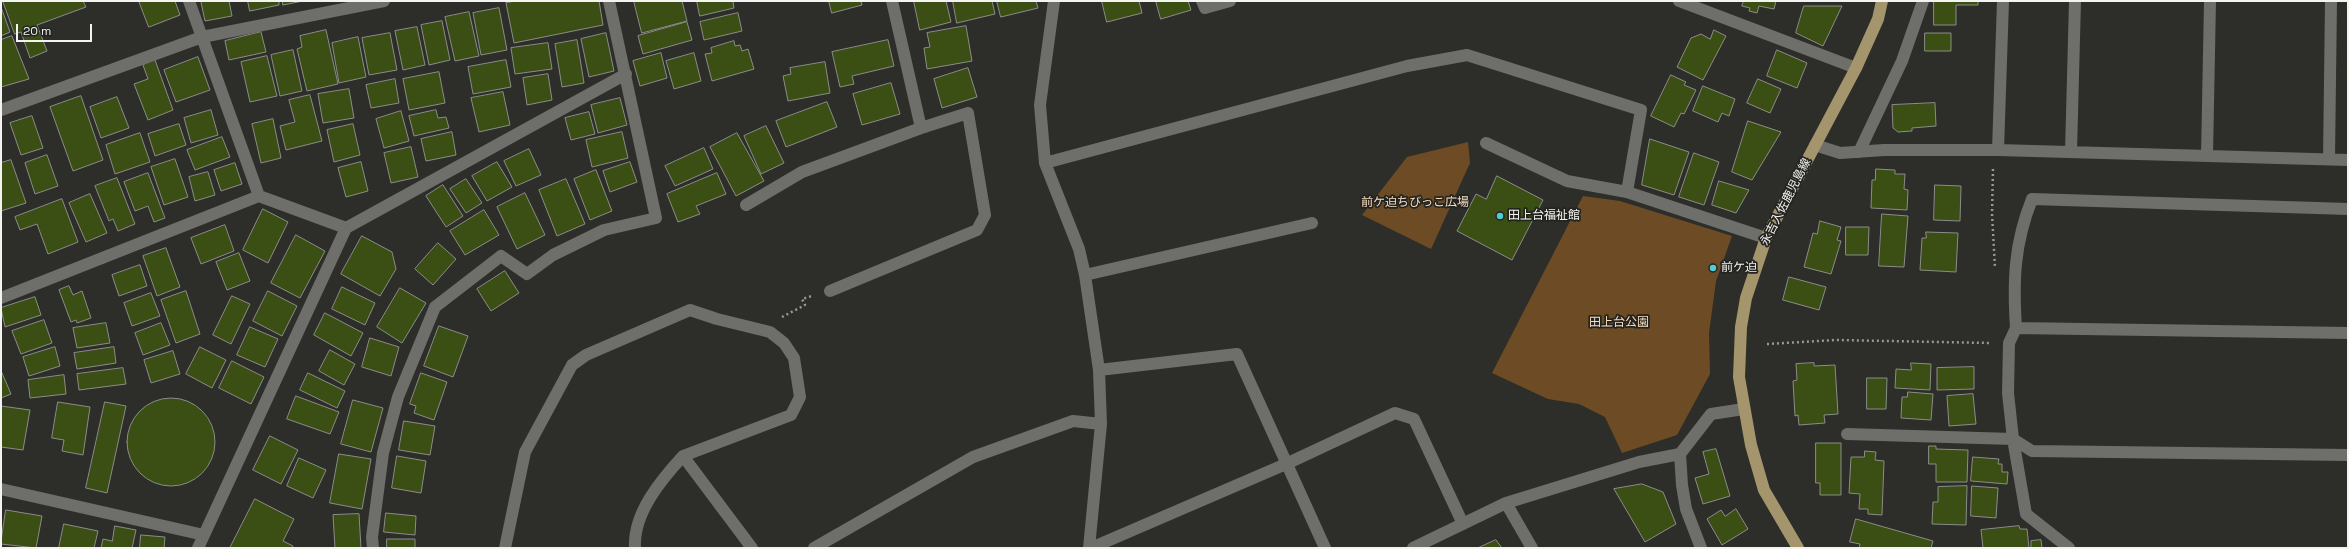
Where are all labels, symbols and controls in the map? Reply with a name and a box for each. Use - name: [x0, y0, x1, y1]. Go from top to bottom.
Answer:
- scale bar: [18, 16, 94, 42]
- text: 20 m: [23, 23, 51, 39]
- street label: 永吉入佐鹿児島線: [1758, 156, 1814, 248]
- park label: 前ケ迫ちびっこ広場: [1361, 196, 1469, 210]
- place label: 田上台福祉館: [1508, 209, 1580, 223]
- marker: 田上台福祉館: [1495, 211, 1505, 221]
- place label: 前ケ迫: [1721, 261, 1757, 275]
- marker: 前ケ迫: [1708, 263, 1718, 273]
- park label: 田上台公園: [1589, 316, 1649, 330]

